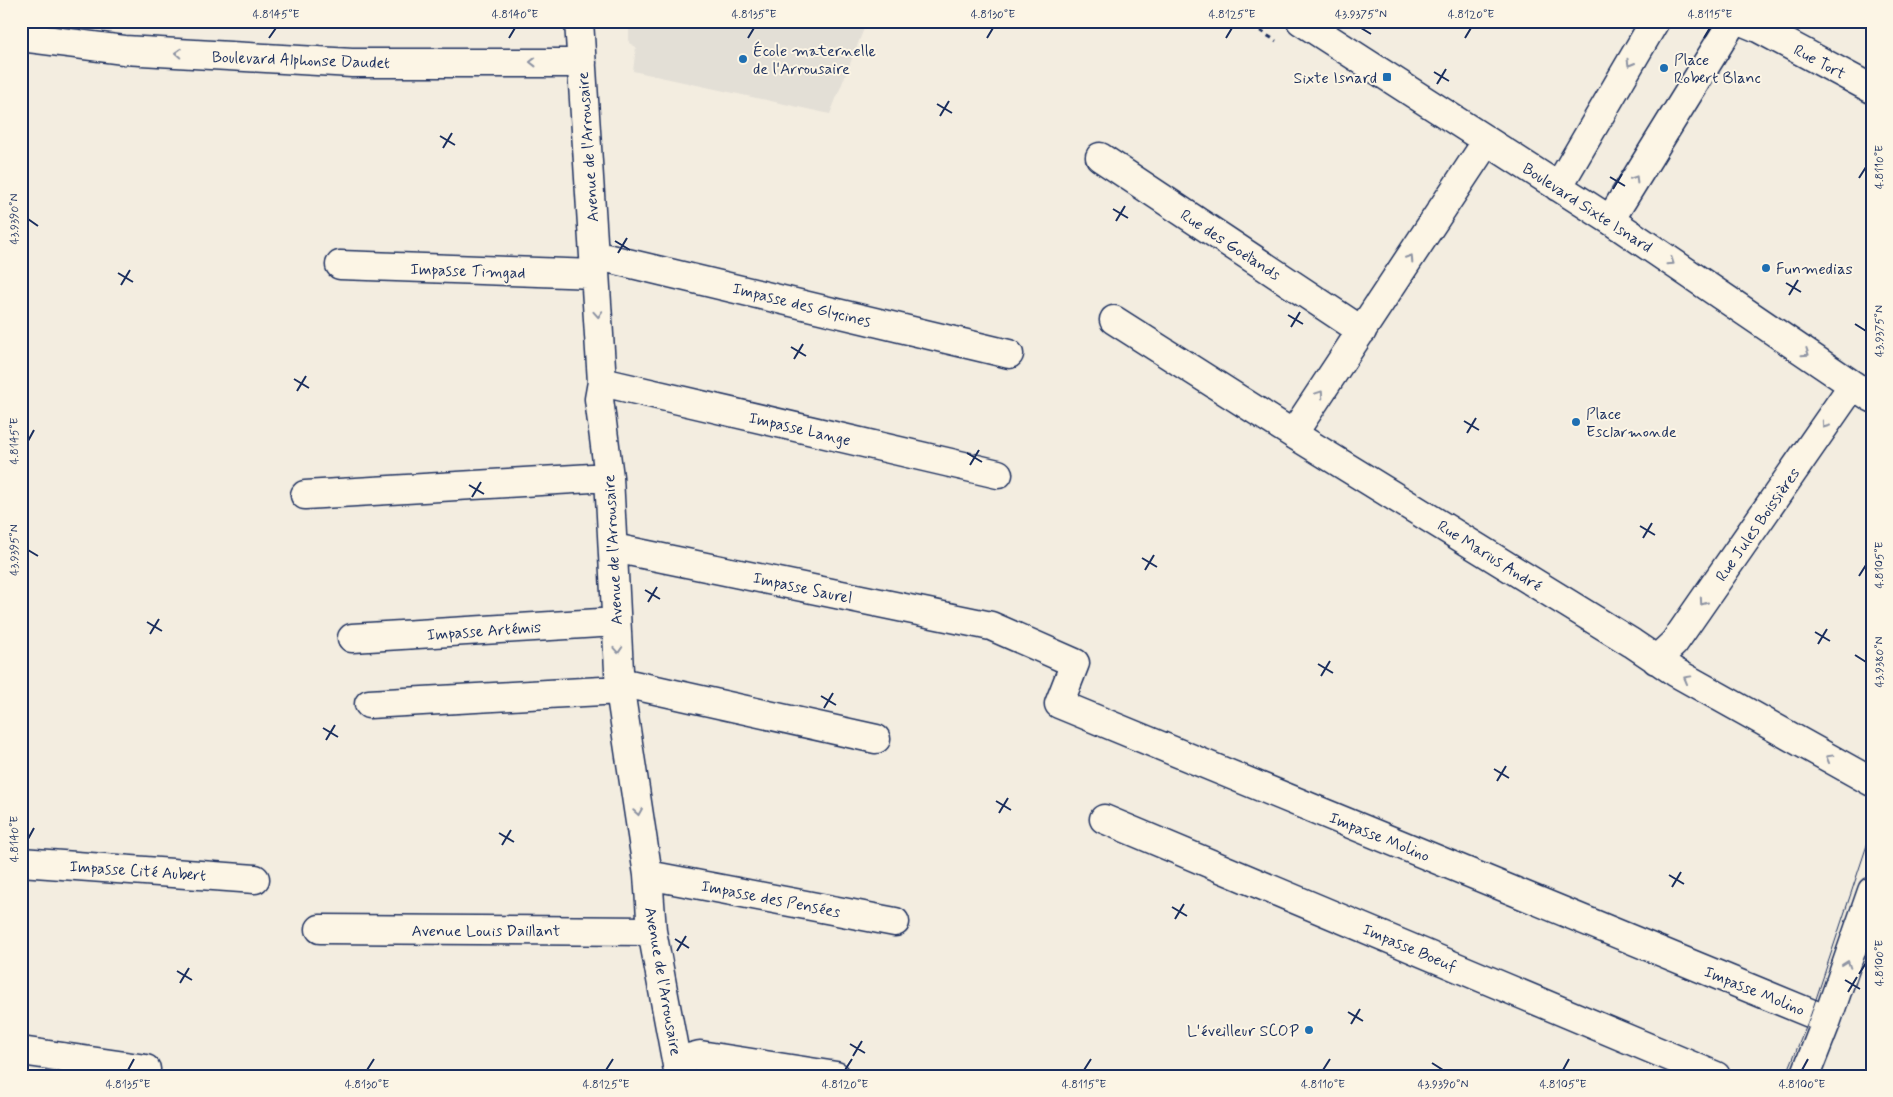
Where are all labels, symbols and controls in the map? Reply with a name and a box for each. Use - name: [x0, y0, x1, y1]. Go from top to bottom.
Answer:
- text: 4.8145°E: [252, 7, 300, 23]
- text: 4.8140°E: [492, 7, 538, 23]
- text: 4.8135°E: [732, 7, 776, 23]
- text: 4.8130°E: [971, 7, 1015, 23]
- text: 4.8125°E: [1208, 7, 1256, 23]
- text: 43.9375°N: [1335, 7, 1387, 23]
- text: 4.8120°E: [1448, 7, 1494, 23]
- text: 4.8115°E: [1688, 7, 1732, 23]
- street label: Rue Tort: [1790, 40, 1849, 85]
- place label: École maternelle de l'Arrousaire: [753, 41, 877, 80]
- street label: Boulevard Alphonse Daudet: [212, 47, 390, 74]
- one-way arrow: [174, 48, 182, 59]
- place label: Place Robert Blanc: [1674, 50, 1761, 89]
- marker: École maternelle de l'Arrousaire: [737, 53, 749, 65]
- one-way arrow: [529, 57, 536, 67]
- one-way arrow: [1627, 58, 1637, 67]
- marker: Place Robert Blanc: [1658, 62, 1670, 74]
- place label: Sixte Isnard: [1294, 68, 1377, 89]
- street label: Avenue de l'Arrousaire: [573, 71, 604, 223]
- marker: Sixte Isnard: [1381, 71, 1393, 83]
- text: 4.8110°E: [1872, 145, 1888, 189]
- street label: Boulevard Sixte Isnard: [1518, 158, 1656, 258]
- one-way arrow: [1629, 175, 1639, 184]
- text: 43.9390°N: [7, 194, 23, 244]
- street label: Rue des Goëlands: [1176, 205, 1284, 286]
- one-way arrow: [1403, 254, 1413, 263]
- one-way arrow: [1666, 256, 1675, 265]
- street label: Impasse Timgad: [410, 259, 526, 284]
- place label: Funmedias: [1776, 259, 1853, 280]
- marker: Funmedias: [1760, 262, 1772, 274]
- street label: Impasse des Glycines: [730, 278, 873, 333]
- text: 43.9375°N: [1872, 305, 1888, 357]
- one-way arrow: [593, 311, 604, 319]
- one-way arrow: [1800, 347, 1810, 356]
- one-way arrow: [1314, 390, 1323, 399]
- place label: Place Esclarmonde: [1586, 404, 1677, 443]
- street label: Impasse Lange: [747, 408, 853, 451]
- marker: Place Esclarmonde: [1570, 416, 1582, 428]
- text: 4.8145°E: [7, 417, 23, 465]
- one-way arrow: [1822, 419, 1831, 429]
- street label: Rue Jules Boissières: [1711, 464, 1805, 586]
- street label: Avenue de l'Arrousaire: [599, 474, 628, 626]
- street label: Rue Marius André: [1433, 516, 1545, 597]
- text: 43.9395°N: [7, 524, 23, 576]
- text: 4.8105°E: [1872, 541, 1888, 589]
- street label: Impasse Saurel: [751, 568, 854, 609]
- one-way arrow: [1700, 596, 1709, 606]
- street label: Impasse Artémis: [426, 617, 542, 646]
- text: 43.9380°N: [1872, 636, 1888, 688]
- one-way arrow: [612, 647, 623, 655]
- one-way arrow: [1684, 675, 1693, 685]
- one-way arrow: [1826, 754, 1835, 764]
- one-way arrow: [633, 807, 643, 816]
- street label: Impasse Molino: [1326, 808, 1433, 867]
- text: 4.8140°E: [7, 816, 23, 862]
- street label: Impasse Cité Aubert: [69, 856, 207, 887]
- street label: Impasse des Pensées: [699, 876, 842, 923]
- street label: Avenue de l'Arrousaire: [639, 905, 686, 1057]
- street label: Impasse Boeuf: [1359, 919, 1460, 978]
- street label: Avenue Louis Daillant: [412, 921, 561, 942]
- text: 4.8100°E: [1872, 940, 1888, 986]
- one-way arrow: [1841, 961, 1851, 969]
- street label: Impasse Molino: [1701, 962, 1808, 1021]
- place label: L'éveilleur SCOP: [1187, 1021, 1300, 1042]
- marker: L'éveilleur SCOP: [1303, 1024, 1315, 1036]
- text: 4.8135°E: [106, 1077, 150, 1093]
- text: 4.8130°E: [345, 1077, 389, 1093]
- text: 4.8125°E: [582, 1077, 630, 1093]
- text: 4.8120°E: [822, 1077, 868, 1093]
- text: 4.8115°E: [1062, 1077, 1106, 1093]
- text: 4.8110°E: [1301, 1077, 1345, 1093]
- text: 43.9390°N: [1418, 1077, 1468, 1093]
- text: 4.8105°E: [1539, 1077, 1587, 1093]
- text: 4.8100°E: [1779, 1077, 1825, 1093]

